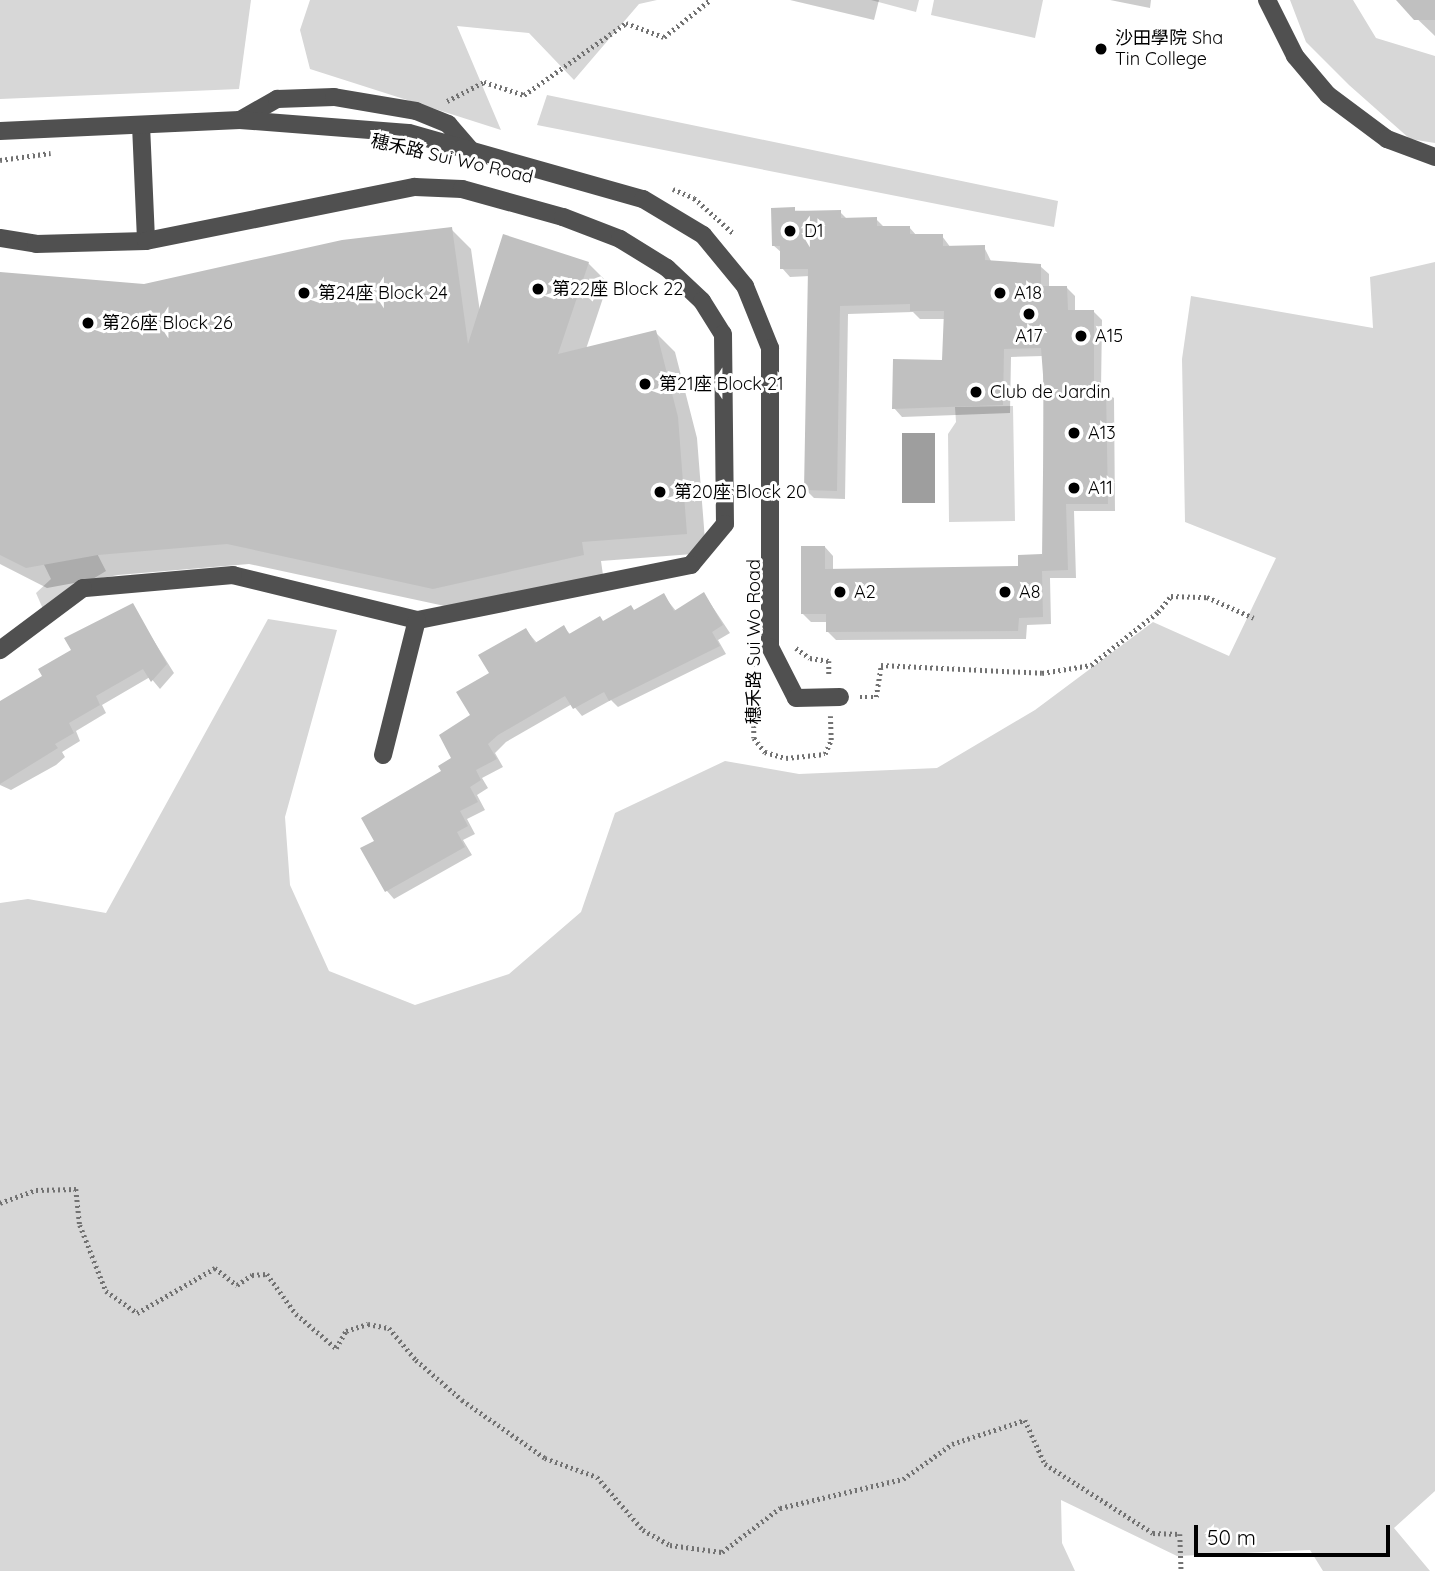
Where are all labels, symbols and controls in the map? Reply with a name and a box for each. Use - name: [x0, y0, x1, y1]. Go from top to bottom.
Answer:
- place label: 沙田學院 Sha Tin College: [1115, 28, 1223, 70]
- marker: 沙田學院 Sha Tin College: [1093, 41, 1109, 57]
- street label: 穗禾路 Sui Wo Road: [369, 130, 535, 188]
- place label: D1: [804, 220, 824, 242]
- marker: D1: [782, 223, 798, 239]
- place label: 第22座 Block 22: [552, 278, 683, 300]
- marker: 第22座 Block 22: [530, 281, 546, 297]
- place label: 第24座 Block 24: [318, 282, 448, 304]
- place label: A18: [1014, 282, 1042, 304]
- marker: 第24座 Block 24: [296, 285, 312, 301]
- marker: A18: [992, 285, 1008, 301]
- marker: A17: [1021, 306, 1037, 322]
- place label: 第26座 Block 26: [102, 312, 233, 334]
- marker: 第26座 Block 26: [80, 315, 96, 331]
- place label: A17: [1015, 325, 1043, 347]
- place label: A15: [1095, 325, 1123, 347]
- marker: A15: [1073, 328, 1089, 344]
- place label: 第21座 Block 21: [659, 373, 784, 395]
- marker: 第21座 Block 21: [637, 376, 653, 392]
- place label: Club de Jardin: [990, 381, 1111, 403]
- marker: Club de Jardin: [968, 384, 984, 400]
- place label: A13: [1088, 422, 1116, 444]
- marker: A13: [1066, 425, 1082, 441]
- place label: A11: [1088, 477, 1113, 499]
- marker: A11: [1066, 480, 1082, 496]
- place label: 第20座 Block 20: [674, 481, 807, 503]
- marker: 第20座 Block 20: [652, 484, 668, 500]
- street label: 穗禾路 Sui Wo Road: [743, 559, 765, 725]
- place label: A2: [854, 581, 876, 603]
- place label: A8: [1019, 581, 1040, 603]
- marker: A2: [832, 584, 848, 600]
- marker: A8: [997, 584, 1013, 600]
- scale bar: [1197, 1512, 1393, 1556]
- text: 50 m: [1207, 1524, 1256, 1550]

